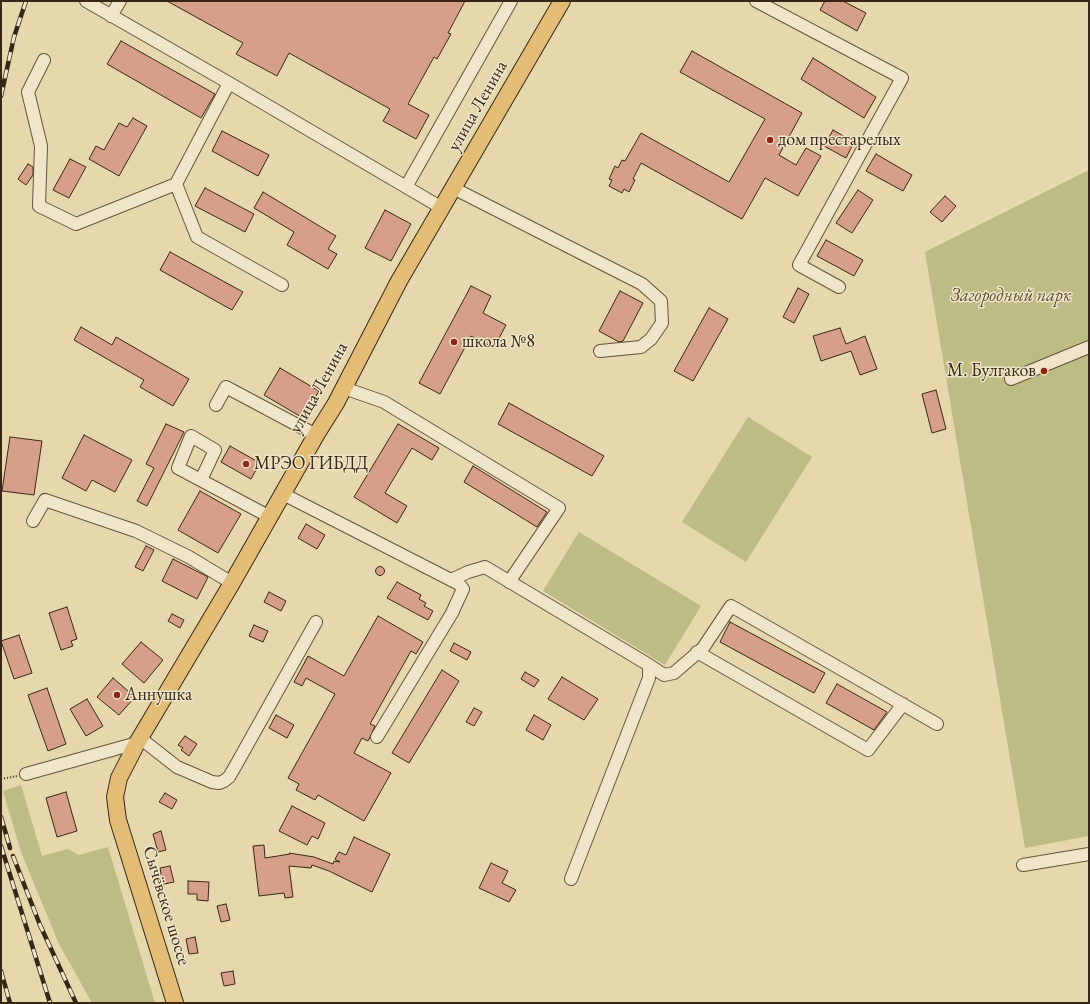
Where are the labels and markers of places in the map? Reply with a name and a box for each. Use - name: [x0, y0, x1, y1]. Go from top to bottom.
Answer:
- place label: дом престарелых: [778, 129, 901, 151]
- marker: дом престарелых: [765, 135, 775, 145]
- place label: школа №8: [462, 331, 535, 353]
- marker: школа №8: [449, 337, 459, 347]
- place label: М. Булгаков: [947, 360, 1036, 382]
- marker: М. Булгаков: [1039, 366, 1049, 376]
- place label: МРЭО ГИБДД: [254, 453, 369, 475]
- marker: МРЭО ГИБДД: [241, 459, 251, 469]
- place label: Аннушка: [125, 684, 192, 706]
- marker: Аннушка: [112, 690, 122, 700]

